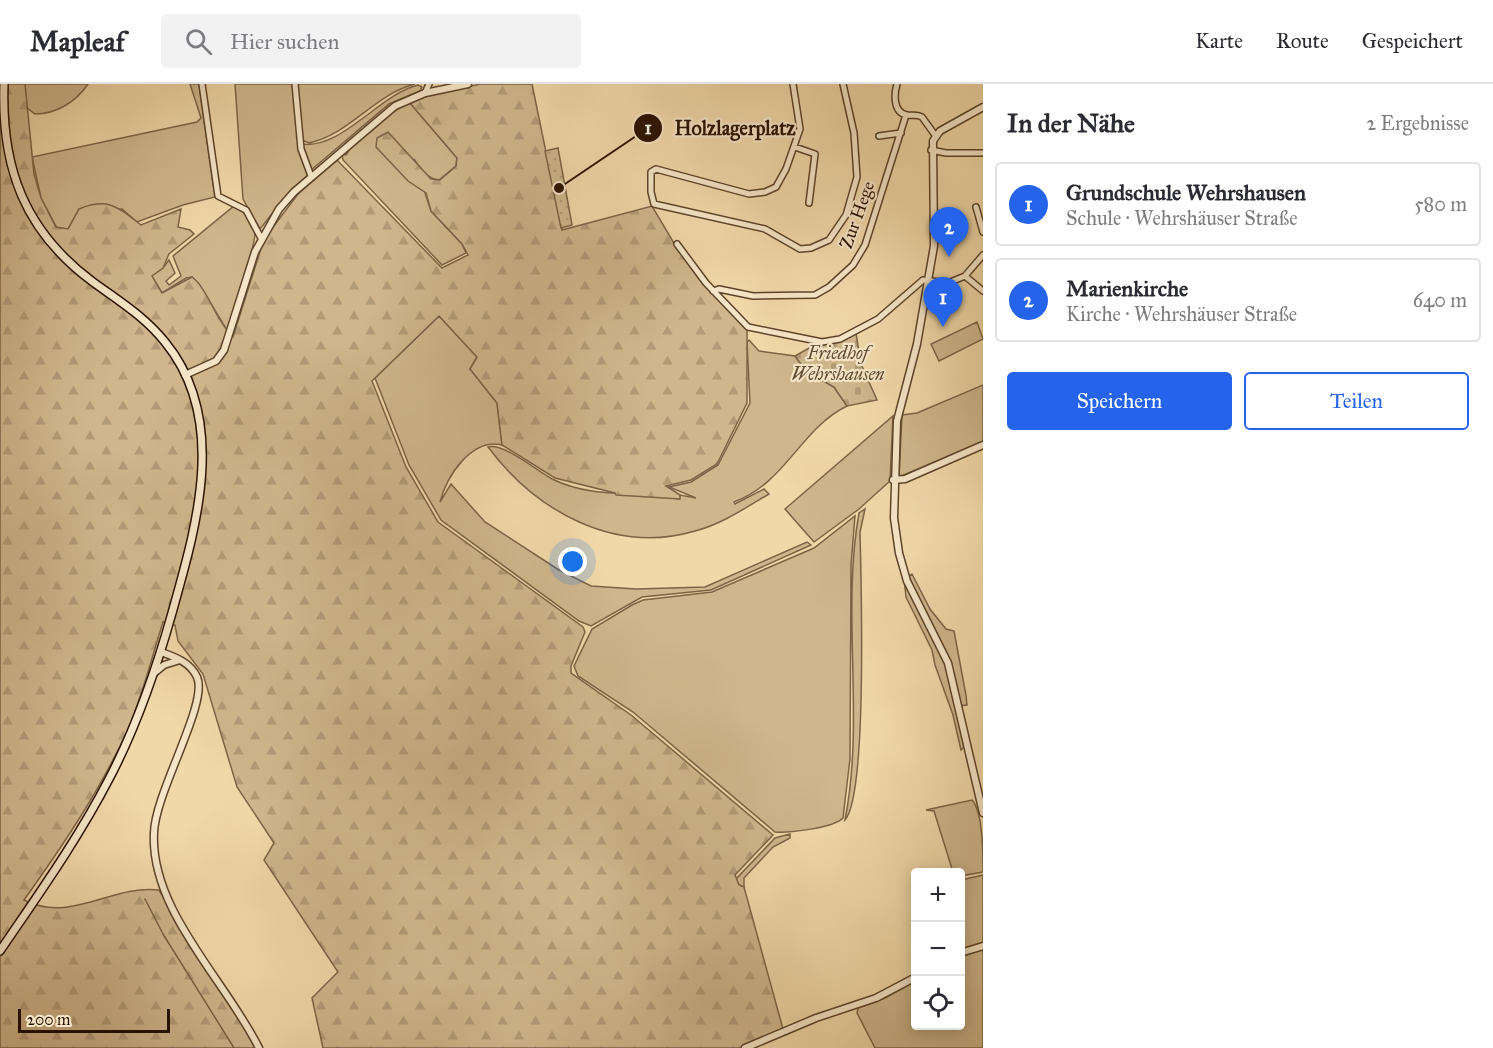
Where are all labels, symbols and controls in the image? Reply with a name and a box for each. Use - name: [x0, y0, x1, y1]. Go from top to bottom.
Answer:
- search box: [161, 14, 581, 68]
- text: Mapleaf: [30, 24, 125, 59]
- icon: search: [182, 25, 215, 58]
- text: Hier suchen: [230, 28, 339, 55]
- text: Karte: [1195, 28, 1243, 54]
- text: Route: [1276, 28, 1329, 54]
- text: Gespeichert: [1362, 28, 1463, 54]
- text: In der Nähe: [1007, 107, 1135, 139]
- callout: Holzlagerplatz: [633, 109, 808, 147]
- text: 2 Ergebnisse: [1366, 111, 1469, 135]
- text: Holzlagerplatz: [675, 116, 796, 141]
- text: 1: [644, 117, 652, 139]
- street label: Zur Hege: [835, 178, 880, 252]
- text: Grundschule Wehrshausen: [1066, 179, 1306, 206]
- text: 1: [1025, 192, 1032, 216]
- text: 580 m: [1414, 192, 1467, 216]
- text: Schule · Wehrshäuser Straße: [1066, 206, 1297, 230]
- pin: 2: [930, 208, 968, 257]
- text: Marienkirche: [1066, 275, 1188, 302]
- pin: 1: [924, 278, 962, 327]
- text: 2: [1024, 288, 1033, 312]
- text: 640 m: [1413, 288, 1467, 312]
- text: Kirche · Wehrshäuser Straße: [1066, 302, 1297, 326]
- park label: Friedhof Wehrshausen: [792, 342, 885, 385]
- button: Speichern: [1007, 372, 1232, 430]
- button: Teilen: [1244, 372, 1469, 430]
- your location: [558, 547, 587, 576]
- map controls: [911, 868, 965, 1030]
- button: +: [911, 868, 965, 922]
- button: −: [911, 922, 965, 976]
- button: locate: [911, 976, 965, 1030]
- scale bar: [18, 1006, 170, 1034]
- text: 200 m: [27, 1010, 70, 1029]

